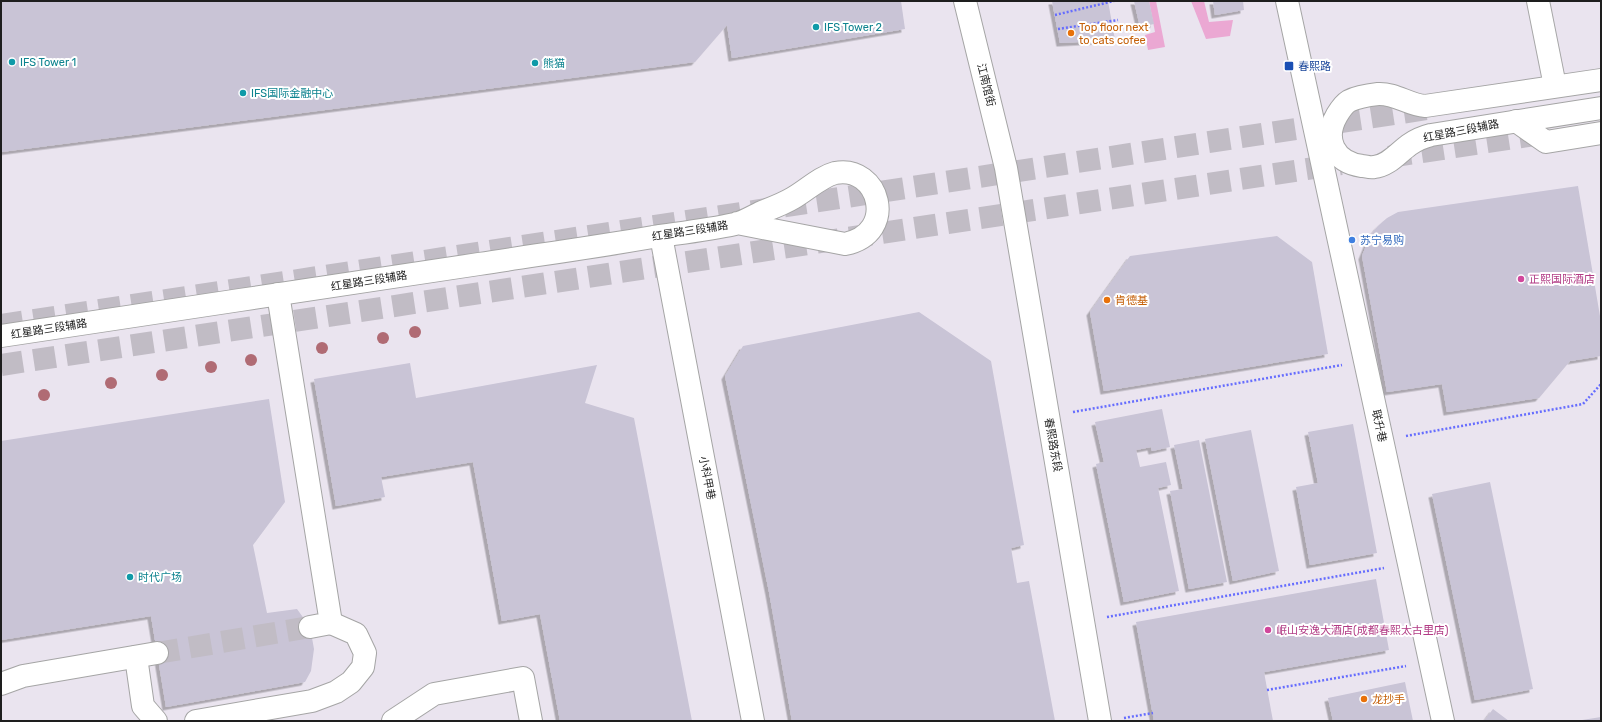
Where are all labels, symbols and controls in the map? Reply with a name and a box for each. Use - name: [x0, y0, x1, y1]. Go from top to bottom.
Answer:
- place label: IFS Tower 2: [824, 21, 882, 34]
- place label: Top floor next to cats cofee: [1079, 21, 1149, 47]
- marker: IFS Tower 2: [811, 22, 821, 32]
- marker: Top floor next to cats cofee: [1066, 28, 1076, 38]
- place label: IFS Tower 1: [20, 56, 76, 69]
- marker: IFS Tower 1: [7, 57, 17, 67]
- place label: 熊猫: [543, 57, 565, 70]
- marker: 熊猫: [530, 58, 540, 68]
- marker: 春熙路: [1283, 60, 1295, 72]
- place label: 春熙路: [1298, 60, 1331, 73]
- street label: 江南馆街: [974, 62, 998, 108]
- place label: IFS国际金融中心: [251, 87, 333, 100]
- marker: IFS国际金融中心: [238, 88, 248, 98]
- street label: 红星路三段辅路: [1422, 117, 1500, 145]
- street label: 红星路三段辅路: [651, 219, 729, 243]
- place label: 苏宁易购: [1360, 234, 1404, 247]
- marker: 苏宁易购: [1347, 235, 1357, 245]
- street label: 红星路三段辅路: [330, 269, 408, 293]
- place label: 正熙国际酒店: [1529, 273, 1595, 286]
- marker: 正熙国际酒店: [1516, 274, 1526, 284]
- place label: 肯德基: [1115, 294, 1148, 307]
- marker: 肯德基: [1102, 295, 1112, 305]
- street label: 红星路三段辅路: [10, 317, 88, 341]
- street label: 联升巷: [1369, 409, 1389, 443]
- street label: 春熙路东段: [1042, 417, 1064, 473]
- street label: 小科甲巷: [696, 455, 718, 501]
- place label: 时代广场: [138, 571, 182, 584]
- marker: 时代广场: [125, 572, 135, 582]
- place label: 岷山安逸大酒店(成都春熙太古里店): [1276, 624, 1449, 637]
- marker: 岷山安逸大酒店(成都春熙太古里店): [1263, 625, 1273, 635]
- place label: 龙抄手: [1372, 693, 1405, 706]
- marker: 龙抄手: [1359, 694, 1369, 704]

